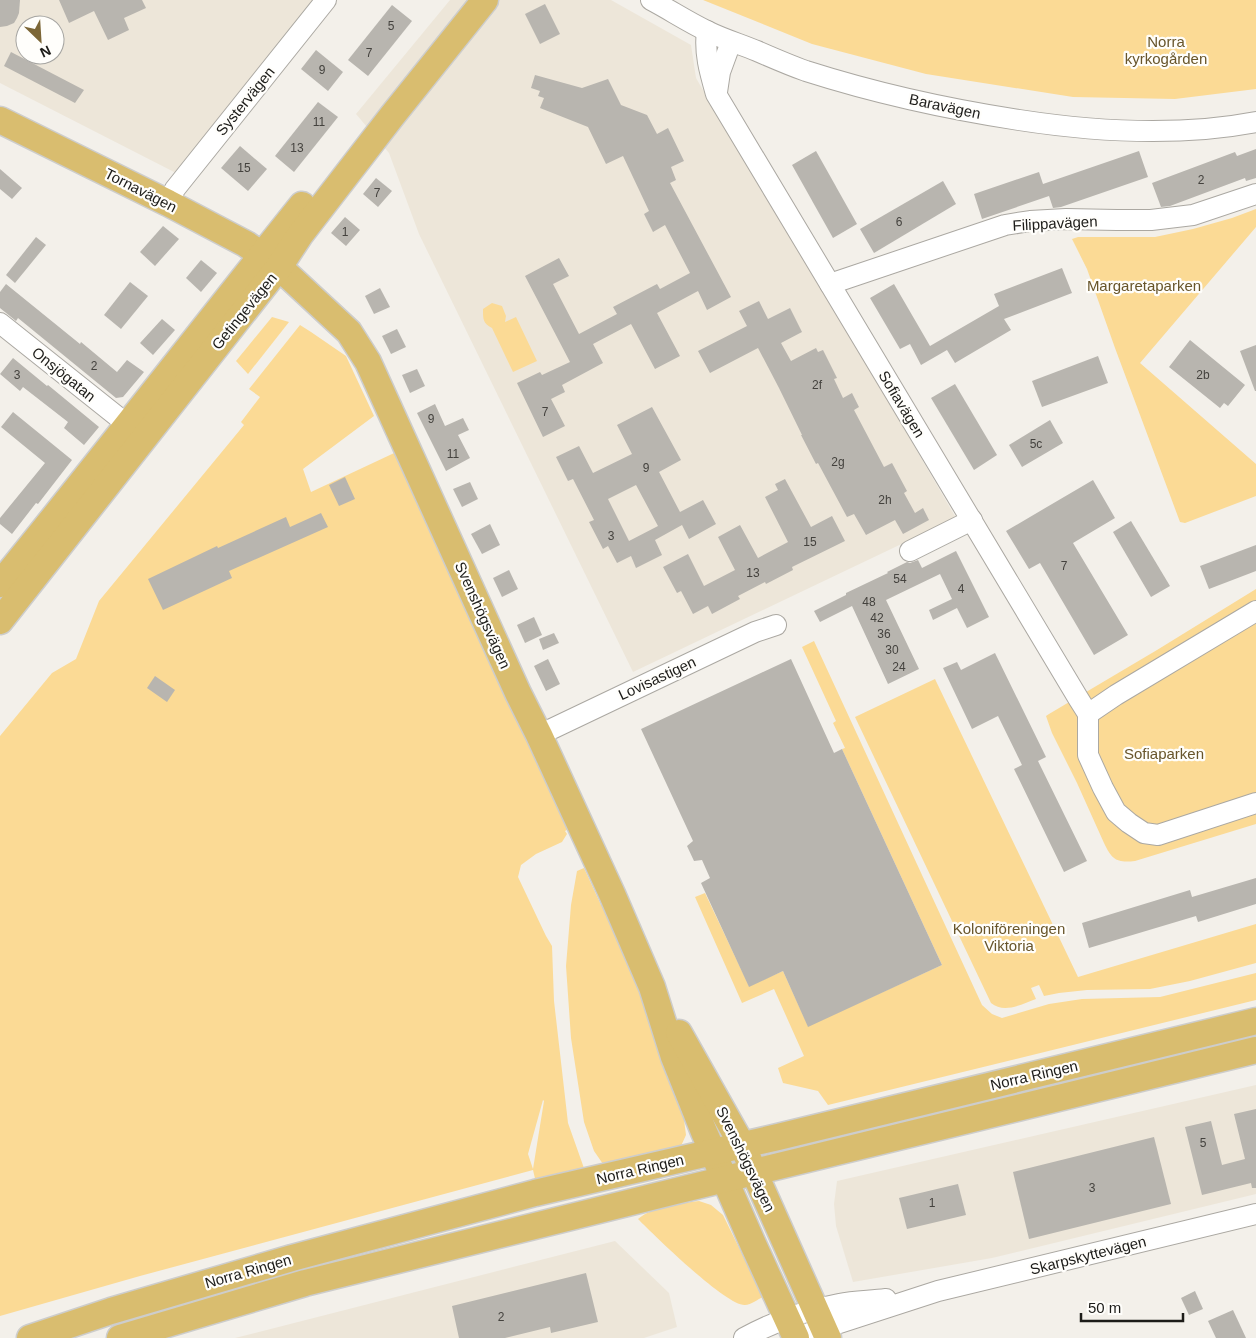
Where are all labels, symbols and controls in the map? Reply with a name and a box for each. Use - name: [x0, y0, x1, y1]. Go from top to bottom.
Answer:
- north arrow: [15, 15, 65, 65]
- house number: 5: [388, 19, 395, 33]
- park label: Norra kyrkogården: [1125, 33, 1207, 67]
- text: N: [38, 42, 53, 61]
- house number: 7: [366, 46, 373, 60]
- street label: Systervägen: [212, 63, 278, 139]
- house number: 9: [319, 63, 326, 77]
- street label: Baravägen: [908, 90, 982, 122]
- house number: 11: [313, 115, 326, 129]
- house number: 13: [290, 141, 304, 155]
- house number: 15: [237, 161, 251, 175]
- street label: Tornavägen: [102, 165, 180, 215]
- house number: 2: [1198, 173, 1205, 187]
- house number: 7: [374, 186, 381, 200]
- street label: Filippavägen: [1012, 212, 1098, 234]
- house number: 6: [896, 215, 903, 229]
- house number: 1: [342, 225, 349, 239]
- street label: Getingevägen: [208, 269, 280, 353]
- park label: Margaretaparken: [1087, 277, 1201, 294]
- street label: Onsjögatan: [29, 343, 99, 405]
- house number: 2: [91, 359, 98, 373]
- street label: Sofiavägen: [875, 367, 929, 441]
- house number: 3: [14, 368, 21, 382]
- house number: 2b: [1196, 368, 1210, 382]
- house number: 2f: [812, 378, 823, 392]
- house number: 7: [542, 405, 549, 419]
- house number: 9: [428, 412, 435, 426]
- house number: 5c: [1030, 437, 1042, 451]
- house number: 11: [447, 447, 460, 461]
- house number: 2g: [831, 455, 845, 469]
- house number: 9: [643, 461, 650, 475]
- house number: 2h: [878, 493, 892, 507]
- house number: 3: [608, 529, 615, 543]
- house number: 15: [803, 535, 817, 549]
- street label: Svenshögsvägen: [452, 559, 514, 671]
- house number: 7: [1061, 559, 1068, 573]
- house number: 13: [746, 566, 760, 580]
- house number: 54: [893, 572, 907, 586]
- house number: 4: [958, 582, 965, 596]
- house number: 48: [862, 595, 876, 609]
- house number: 42: [870, 611, 884, 625]
- house number: 36: [877, 627, 891, 641]
- house number: 30: [885, 643, 899, 657]
- street label: Lovisastigen: [616, 653, 698, 703]
- house number: 24: [892, 660, 906, 674]
- park label: Sofiaparken: [1124, 745, 1204, 762]
- park label: Koloniföreningen Viktoria: [953, 920, 1065, 954]
- street label: Norra Ringen: [989, 1057, 1079, 1093]
- street label: Svenshögsvägen: [713, 1104, 779, 1214]
- house number: 5: [1200, 1136, 1207, 1150]
- street label: Norra Ringen: [595, 1151, 685, 1187]
- house number: 3: [1089, 1181, 1096, 1195]
- house number: 1: [929, 1196, 936, 1210]
- street label: Skarpskyttevägen: [1028, 1232, 1148, 1278]
- street label: Norra Ringen: [203, 1251, 293, 1291]
- scale bar: [1081, 1290, 1184, 1322]
- text: 50 m: [1088, 1299, 1121, 1316]
- house number: 2: [498, 1310, 505, 1324]

